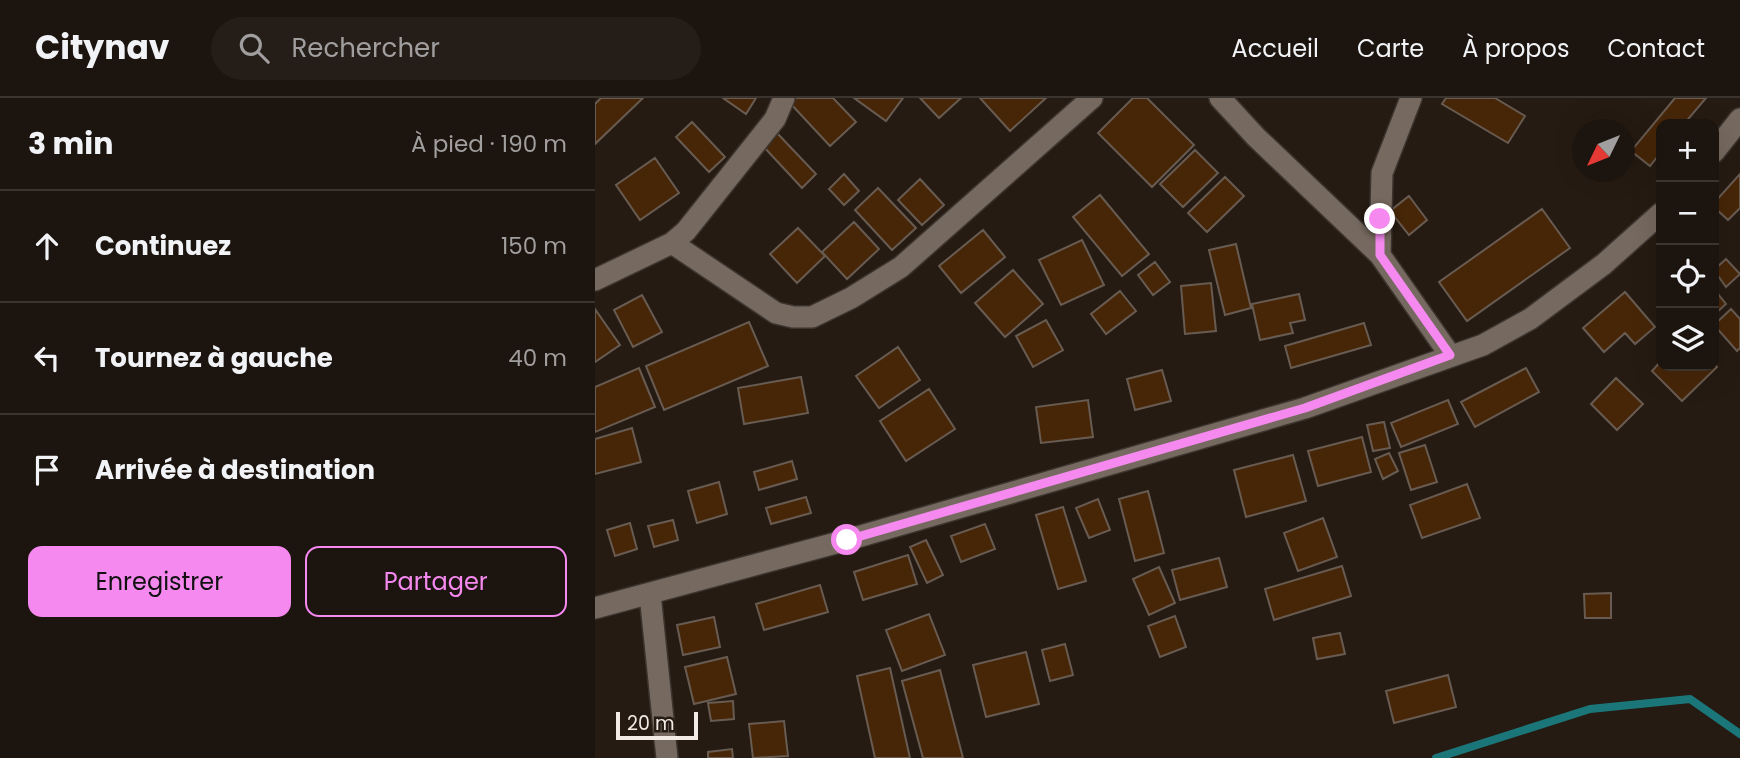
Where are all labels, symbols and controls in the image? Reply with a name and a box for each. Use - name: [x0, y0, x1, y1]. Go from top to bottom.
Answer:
- search box: [211, 17, 701, 80]
- text: Citynav: [35, 24, 169, 71]
- icon: search: [235, 29, 273, 67]
- text: Rechercher: [291, 30, 440, 66]
- text: Accueil: [1232, 32, 1319, 65]
- text: Carte: [1357, 32, 1424, 65]
- text: À propos: [1462, 32, 1569, 65]
- text: Contact: [1607, 32, 1705, 65]
- north arrow: [1572, 119, 1635, 182]
- map controls: [1656, 119, 1719, 371]
- button: +: [1656, 119, 1719, 182]
- text: 3 min: [28, 122, 113, 165]
- text: À pied · 190 m: [411, 128, 567, 160]
- button: −: [1656, 182, 1719, 245]
- route end: [1364, 203, 1395, 234]
- icon: ahead: [28, 227, 66, 265]
- text: Continuez: [95, 228, 231, 264]
- text: 150 m: [501, 230, 567, 262]
- button: locate: [1656, 245, 1719, 308]
- button: layers: [1656, 308, 1719, 371]
- icon: left: [28, 339, 66, 377]
- text: Tournez à gauche: [95, 340, 333, 376]
- text: 40 m: [508, 342, 567, 374]
- icon: arrive: [28, 451, 66, 489]
- text: Arrivée à destination: [95, 452, 375, 488]
- route start: [831, 524, 862, 555]
- button: Enregistrer: [28, 546, 291, 617]
- button: Partager: [305, 546, 567, 617]
- scale bar: [616, 709, 698, 741]
- text: 20 m: [627, 710, 675, 737]

